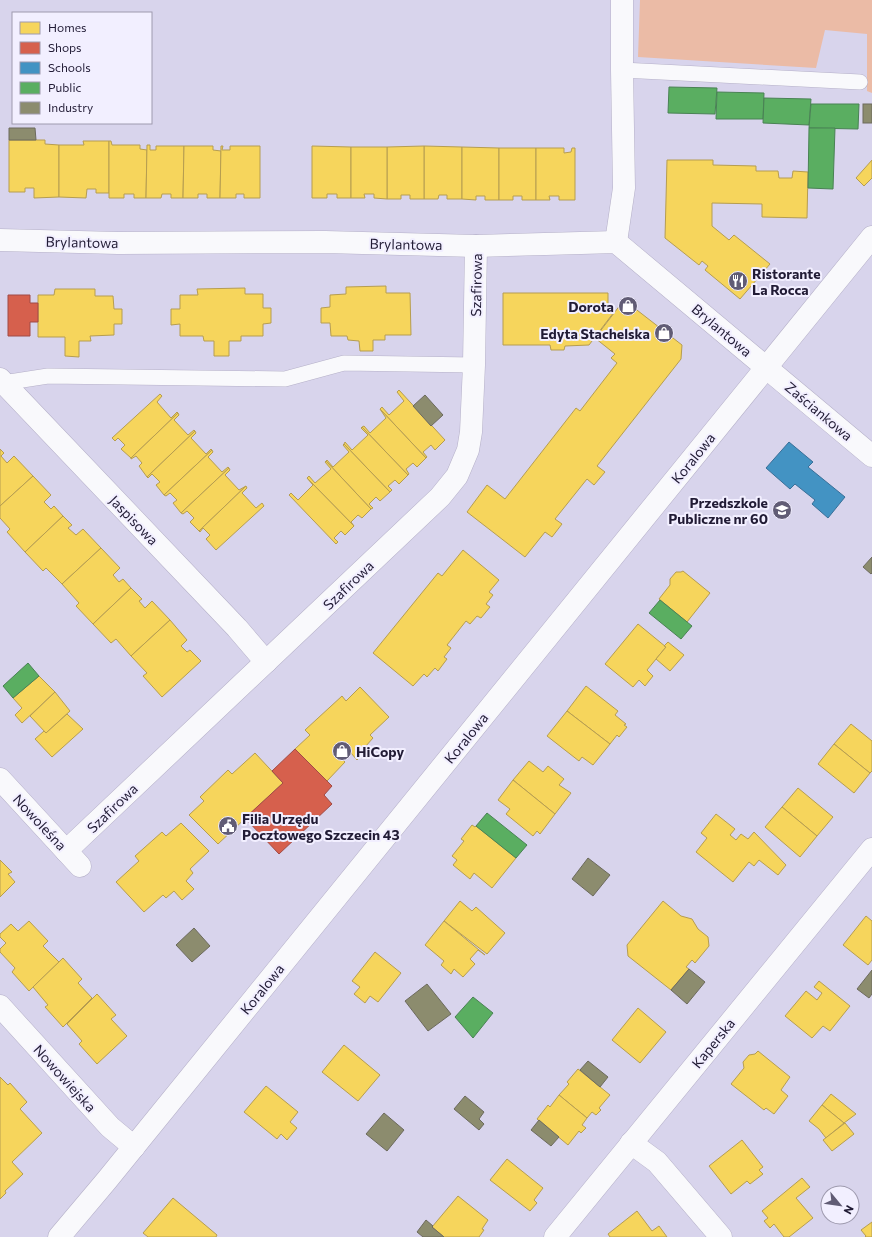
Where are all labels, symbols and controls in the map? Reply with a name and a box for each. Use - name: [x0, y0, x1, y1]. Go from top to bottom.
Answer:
- legend: [12, 12, 152, 124]
- text: Homes: [48, 20, 86, 34]
- text: Shops: [48, 40, 82, 54]
- text: Schools: [48, 60, 91, 74]
- text: Public: [48, 80, 81, 94]
- text: Industry: [48, 100, 93, 114]
- street label: Brylantowa: [45, 233, 119, 251]
- street label: Brylantowa: [369, 235, 443, 253]
- street label: Szafirowa: [467, 253, 485, 317]
- place label: Ristorante La Rocca: [752, 265, 821, 298]
- restaurant icon: Ristorante La Rocca: [727, 270, 749, 292]
- shop icon: Dorota: [617, 295, 639, 317]
- place label: Dorota: [568, 298, 614, 315]
- street label: Brylantowa: [689, 300, 755, 360]
- shop icon: Edyta Stachelska: [653, 322, 675, 344]
- place label: Edyta Stachelska: [540, 325, 650, 342]
- street label: Zaściankowa: [782, 378, 856, 444]
- street label: Koralowa: [667, 429, 719, 487]
- street label: Jaspisowa: [106, 492, 162, 548]
- place label: Przedszkole Publiczne nr 60: [668, 494, 768, 527]
- school or university icon: Przedszkole Publiczne nr 60: [771, 499, 793, 521]
- street label: Szafirowa: [319, 557, 377, 613]
- street label: Koralowa: [440, 709, 492, 767]
- shop icon: HiCopy: [331, 740, 353, 762]
- place label: HiCopy: [356, 743, 404, 760]
- street label: Szafirowa: [83, 780, 141, 836]
- street label: Nowoleśna: [10, 790, 70, 854]
- place label: Filia Urzędu Pocztowego Szczecin 43: [242, 810, 400, 843]
- public building icon: Filia Urzędu Pocztowego Szczecin 43: [217, 815, 239, 837]
- street label: Koralowa: [236, 960, 288, 1018]
- street label: Kaperska: [688, 1015, 738, 1071]
- street label: Nowowiejska: [30, 1041, 100, 1115]
- north arrow: [820, 1185, 860, 1225]
- text: N: [841, 1203, 857, 1217]

